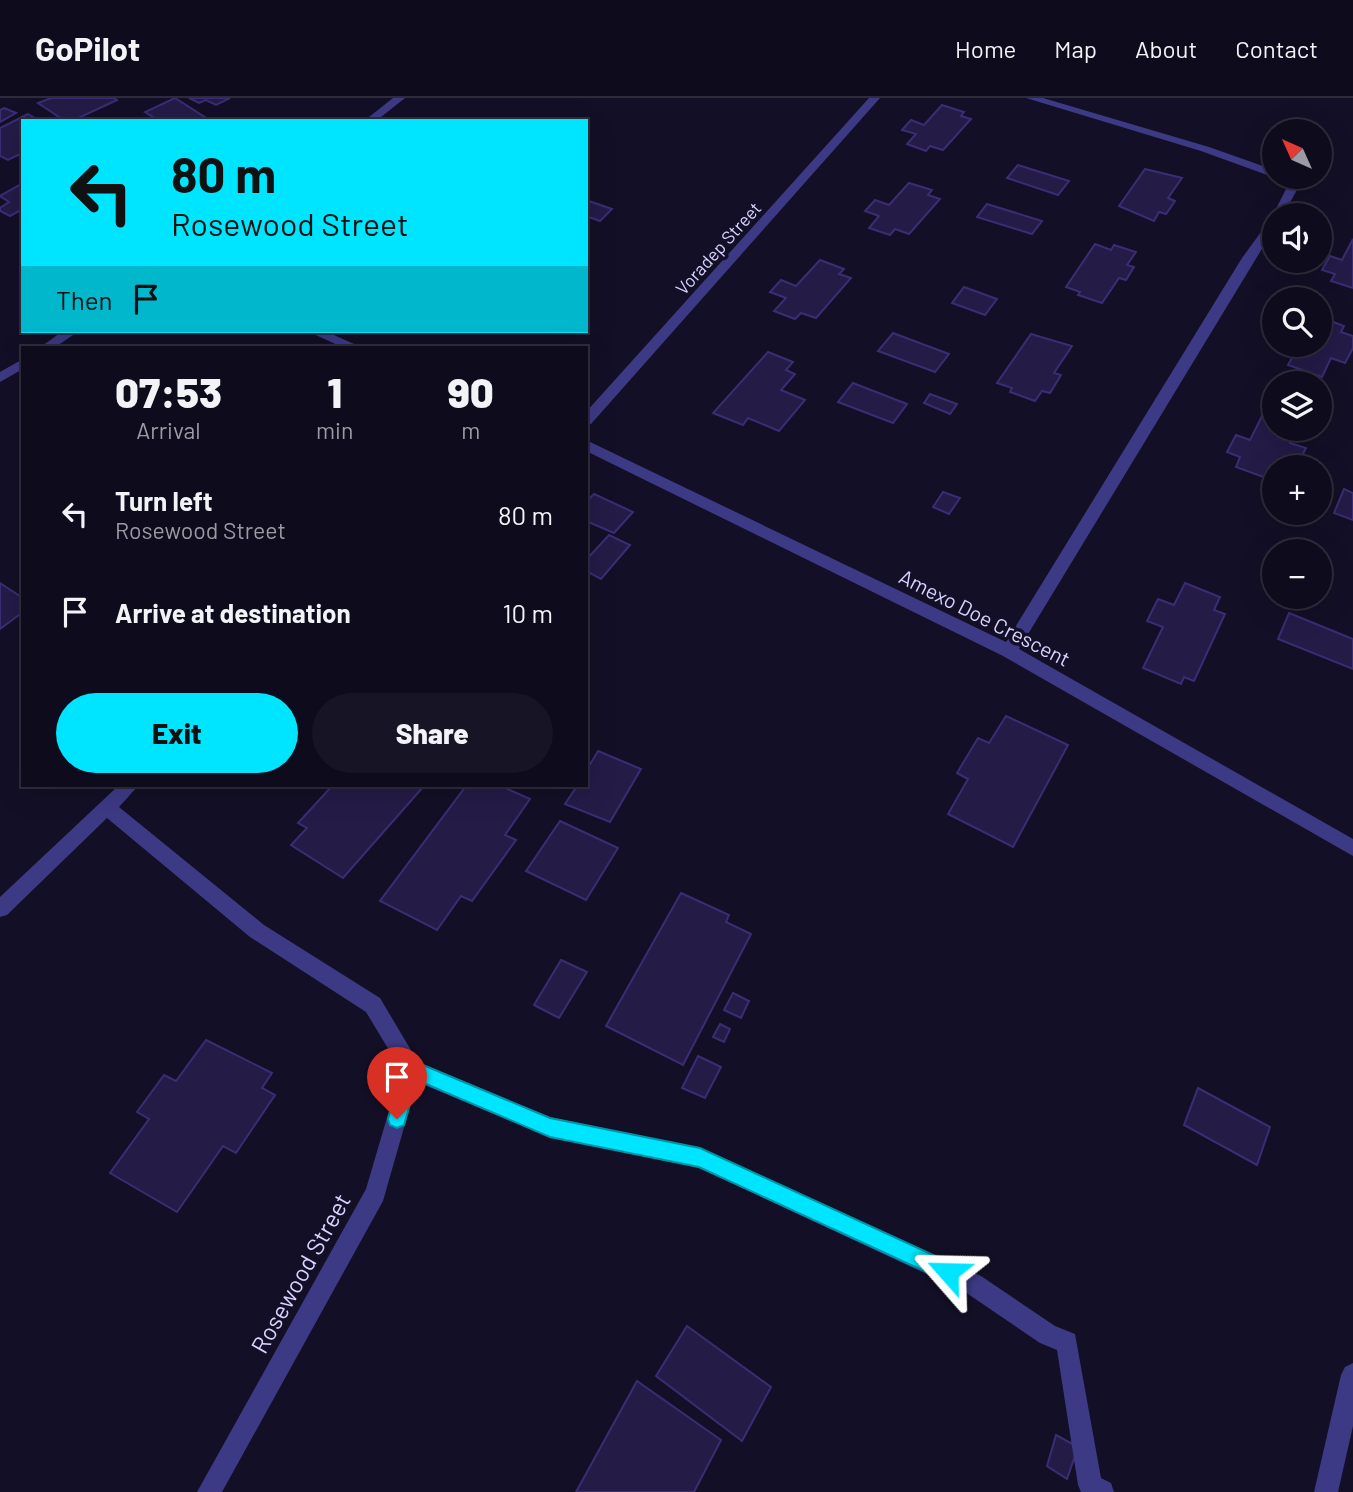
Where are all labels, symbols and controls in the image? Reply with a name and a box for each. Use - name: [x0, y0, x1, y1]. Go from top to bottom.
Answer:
- text: GoPilot: [35, 28, 140, 68]
- text: Home: [955, 34, 1016, 63]
- text: Map: [1054, 34, 1097, 63]
- text: About: [1135, 34, 1197, 63]
- text: Contact: [1235, 34, 1318, 63]
- north arrow: [1262, 119, 1332, 189]
- map controls: [1262, 119, 1332, 609]
- text: 80 m: [171, 144, 276, 203]
- icon: left: [56, 147, 147, 238]
- street label: Voradep Street: [671, 197, 765, 299]
- button: sound: [1262, 203, 1332, 273]
- text: Rosewood Street: [171, 204, 409, 242]
- icon: arrive: [127, 280, 165, 318]
- text: Then: [56, 284, 113, 315]
- button: search: [1262, 287, 1332, 357]
- text: 07:53: [115, 366, 222, 416]
- text: 1: [327, 366, 342, 416]
- text: 90: [447, 366, 494, 416]
- button: layers: [1262, 371, 1332, 441]
- text: Arrival: [136, 416, 201, 444]
- text: min: [316, 416, 353, 444]
- text: m: [461, 416, 480, 444]
- button: +: [1262, 455, 1332, 525]
- text: Turn left: [115, 485, 213, 516]
- icon: left: [56, 495, 94, 533]
- text: 80 m: [498, 499, 553, 530]
- text: Rosewood Street: [115, 516, 286, 544]
- button: −: [1262, 539, 1332, 609]
- street label: Amexo Doe Crescent: [895, 563, 1075, 671]
- icon: arrive: [56, 593, 94, 631]
- text: Arrive at destination: [115, 597, 351, 628]
- text: 10 m: [503, 597, 553, 628]
- button: Exit: [56, 693, 298, 773]
- button: Share: [312, 693, 553, 773]
- pin: [367, 1047, 427, 1119]
- icon: arrive: [378, 1058, 416, 1096]
- street label: Rosewood Street: [244, 1188, 356, 1358]
- position arrow: [911, 1235, 985, 1309]

